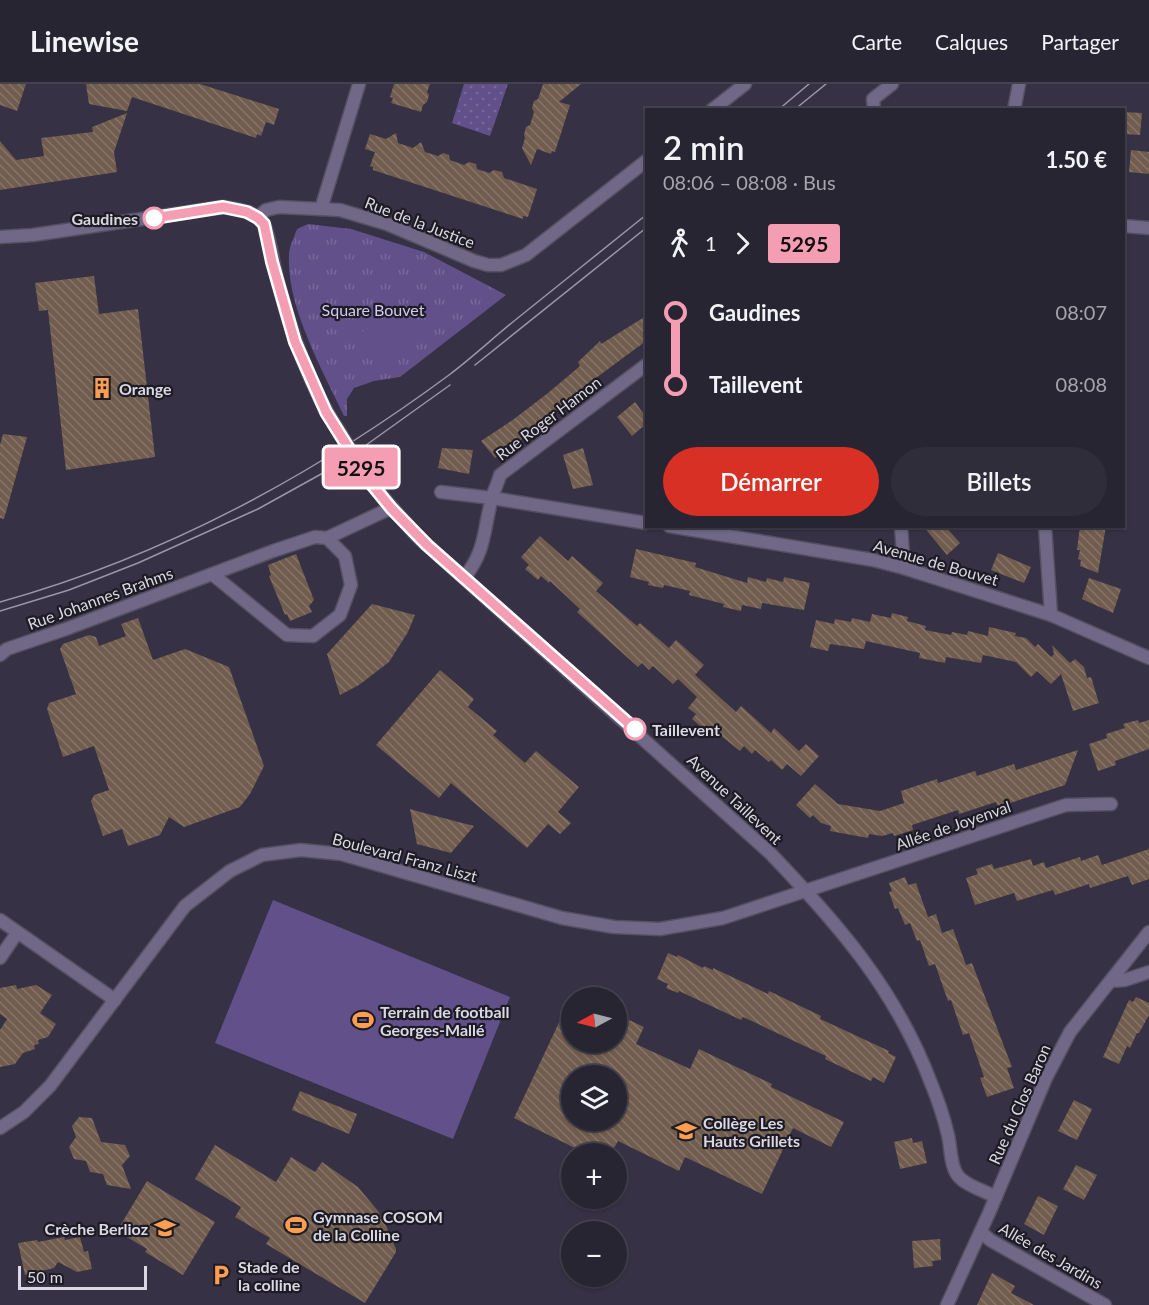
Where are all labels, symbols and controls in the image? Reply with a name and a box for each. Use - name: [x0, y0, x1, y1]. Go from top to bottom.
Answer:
- text: Linewise: [30, 24, 139, 58]
- text: Carte: [851, 29, 902, 54]
- text: Calques: [935, 29, 1008, 54]
- text: Partager: [1041, 29, 1119, 54]
- text: 2 min: [663, 127, 744, 167]
- text: 1.50 €: [1045, 146, 1107, 173]
- text: 08:06 – 08:08 · Bus: [663, 170, 836, 194]
- street label: Rue de la Justice: [362, 192, 478, 252]
- marker: Gaudines: [143, 207, 165, 229]
- place label: Gaudines: [72, 209, 138, 228]
- icon: walk: [663, 227, 696, 260]
- icon: forward: [726, 227, 759, 260]
- text: 1: [705, 231, 717, 255]
- text: 5295: [780, 231, 828, 256]
- text: Gaudines: [709, 299, 800, 326]
- park label: Square Bouvet: [322, 300, 425, 319]
- text: 08:07: [1056, 300, 1107, 324]
- text: Taillevent: [709, 371, 802, 398]
- street label: Rue Roger Hamon: [492, 372, 604, 464]
- text: 08:08: [1056, 372, 1107, 396]
- building icon: Orange: [90, 376, 114, 400]
- place label: Orange: [119, 379, 172, 398]
- button: Démarrer: [663, 447, 879, 516]
- button: Billets: [891, 447, 1107, 516]
- line badge: 5295: [319, 448, 403, 487]
- text: 5295: [337, 455, 385, 480]
- street label: Avenue de Bouvet: [871, 535, 1001, 589]
- street label: Rue Johannes Brahms: [25, 563, 175, 633]
- marker: Taillevent: [624, 718, 646, 740]
- place label: Taillevent: [652, 720, 720, 739]
- street label: Avenue Taillevent: [684, 750, 787, 848]
- street label: Allée de Joyenval: [893, 796, 1013, 854]
- street label: Boulevard Franz Liszt: [331, 829, 480, 886]
- north arrow: [561, 987, 627, 1053]
- map controls: [561, 987, 627, 1287]
- place label: Terrain de football Georges-Mallé: [380, 1002, 510, 1039]
- sports icon: Terrain de football Georges-Mallé: [351, 1008, 375, 1032]
- street label: Rue du Clos Baron: [984, 1041, 1054, 1167]
- button: layers: [561, 1065, 627, 1131]
- place label: Collège Les Hauts Grillets: [703, 1113, 800, 1150]
- school or university icon: Collège Les Hauts Grillets: [674, 1119, 698, 1143]
- button: +: [561, 1143, 627, 1209]
- place label: Gymnase COSOM de la Colline: [313, 1207, 443, 1244]
- sports icon: Gymnase COSOM de la Colline: [284, 1213, 308, 1237]
- school or university icon: Crèche Berlioz: [153, 1216, 177, 1240]
- street label: Allée des Jardins: [996, 1218, 1106, 1292]
- place label: Crèche Berlioz: [45, 1219, 148, 1238]
- button: −: [561, 1221, 627, 1287]
- place label: Stade de la colline: [238, 1257, 301, 1294]
- scale bar: [18, 1263, 147, 1290]
- parking icon: Stade de la colline: [209, 1263, 233, 1287]
- text: 50 m: [27, 1267, 63, 1286]

